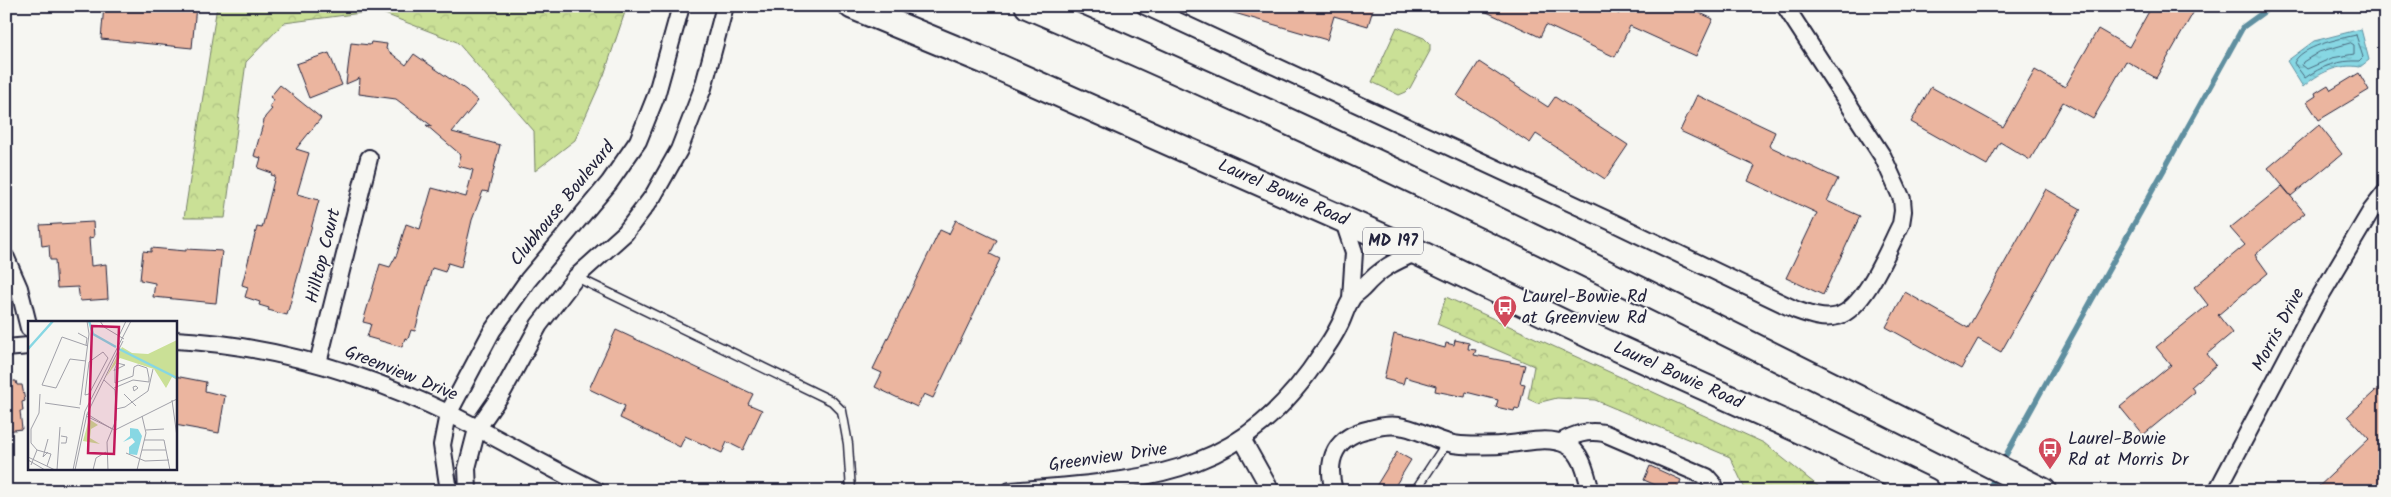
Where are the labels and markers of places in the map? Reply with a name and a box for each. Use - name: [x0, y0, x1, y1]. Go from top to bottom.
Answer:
- place label: Laurel-Bowie Rd at Greenview Rd: [1522, 283, 1648, 333]
- bus stop icon: Laurel-Bowie Rd at Greenview Rd: [1492, 294, 1518, 328]
- place label: Laurel-Bowie Rd at Morris Dr: [2068, 425, 2189, 475]
- bus stop icon: Laurel-Bowie Rd at Morris Dr: [2037, 436, 2063, 470]

